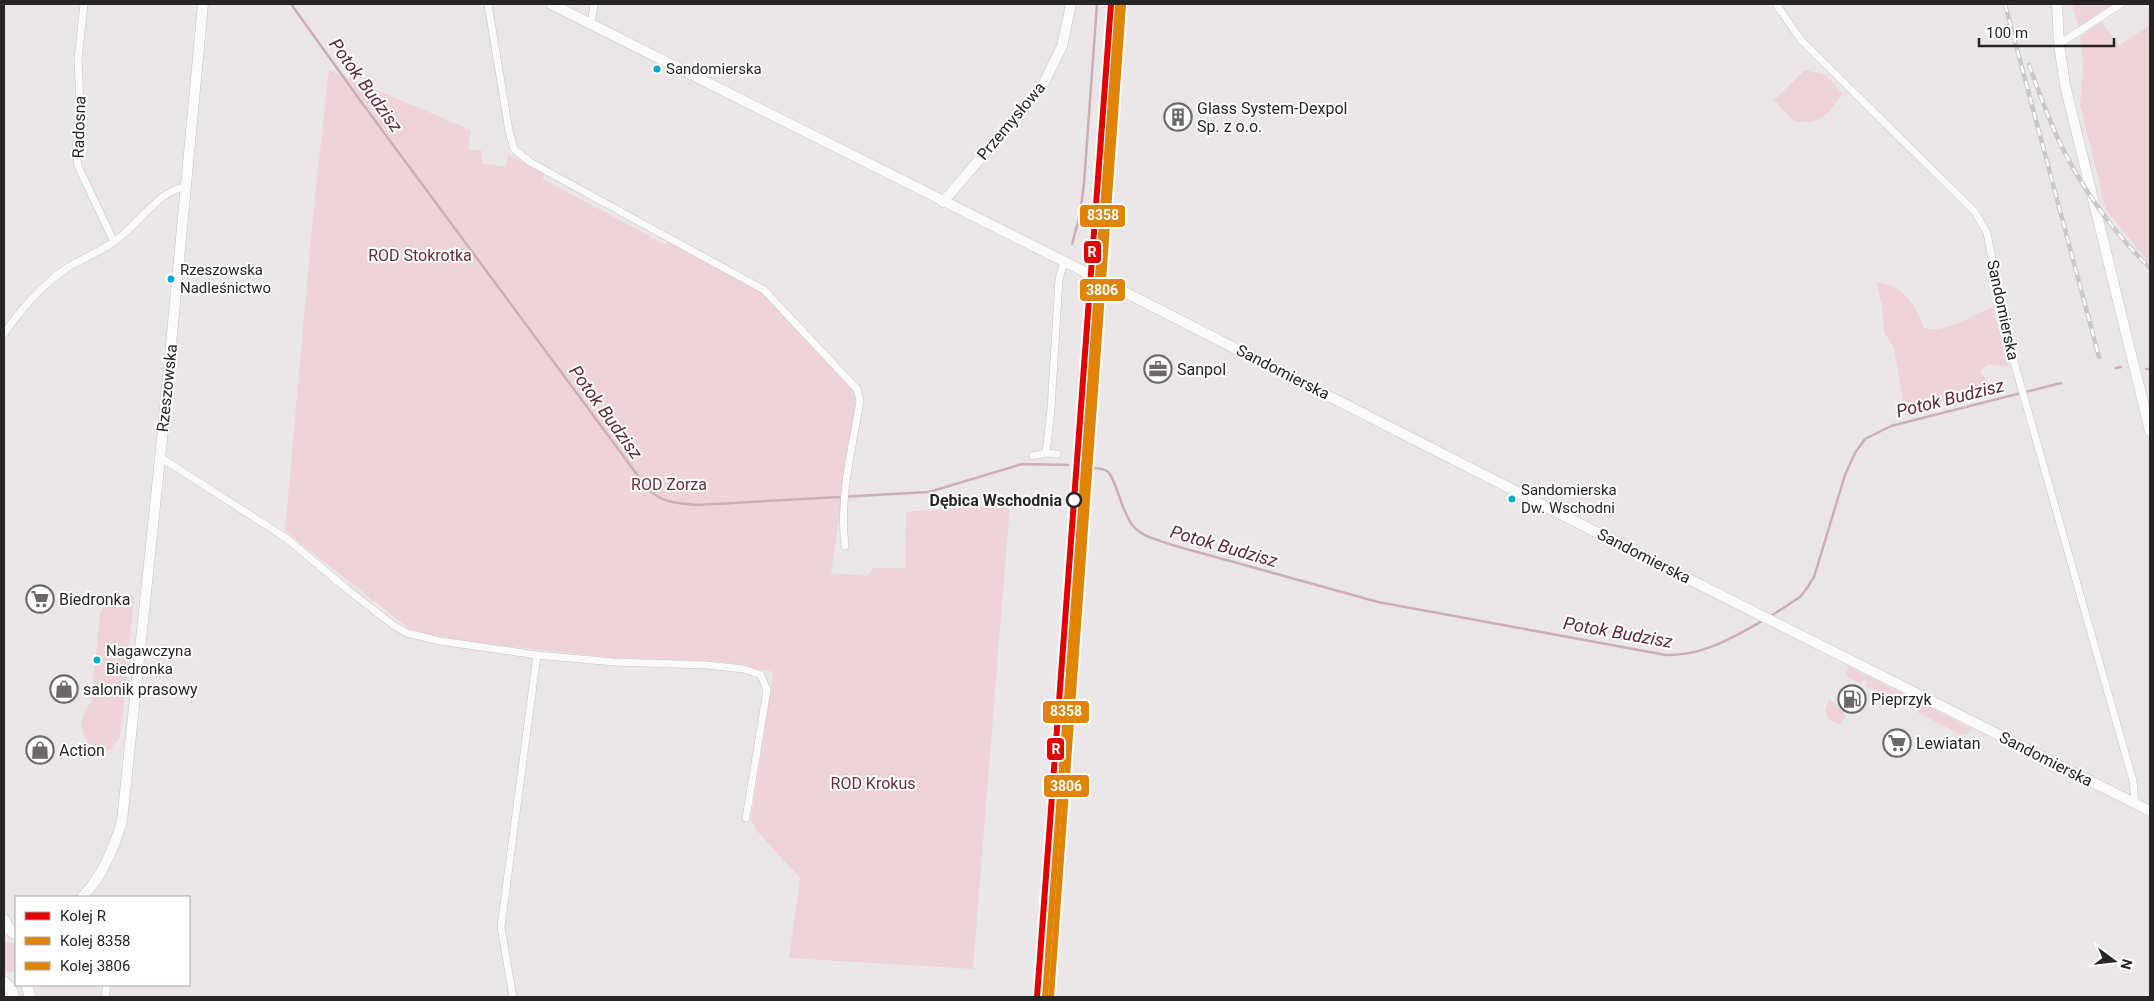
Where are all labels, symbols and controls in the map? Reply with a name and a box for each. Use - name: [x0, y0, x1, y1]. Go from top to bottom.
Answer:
- scale bar: [1979, 15, 2114, 47]
- text: 100 m: [1986, 24, 2028, 42]
- water label: Potok Budzisz: [325, 34, 407, 136]
- place label: Sandomierska: [666, 60, 762, 78]
- marker: Sandomierska: [652, 64, 662, 74]
- street label: Przemysłowa: [973, 78, 1049, 164]
- street label: Radosna: [68, 95, 90, 159]
- place label: Glass System-Dexpol Sp. z o.o.: [1197, 99, 1347, 136]
- building icon: Glass System-Dexpol Sp. z o.o.: [1163, 102, 1193, 132]
- line badge: 8358: [1079, 204, 1126, 228]
- text: 8358: [1087, 207, 1119, 223]
- line badge: R: [1083, 240, 1102, 264]
- text: R: [1088, 244, 1097, 260]
- park label: ROD Stokrotka: [368, 246, 472, 265]
- street label: Sandomierska: [1983, 258, 2023, 362]
- place label: Rzeszowska Nadleśnictwo: [180, 261, 271, 297]
- marker: Rzeszowska Nadleśnictwo: [166, 274, 176, 284]
- line badge: 3806: [1079, 278, 1126, 302]
- text: 3806: [1086, 282, 1118, 298]
- street label: Sandomierska: [1233, 340, 1333, 404]
- street label: Rzeszowska: [153, 343, 181, 433]
- office icon: Sanpol: [1143, 354, 1173, 384]
- place label: Sanpol: [1177, 360, 1226, 379]
- water label: Potok Budzisz: [565, 361, 647, 463]
- water label: Potok Budzisz: [1894, 374, 2006, 422]
- park label: ROD Zorza: [631, 475, 707, 494]
- place label: Sandomierska Dw. Wschodni: [1521, 481, 1617, 517]
- place label: Dębica Wschodnia: [930, 491, 1062, 510]
- marker: Dębica Wschodnia: [1066, 492, 1082, 508]
- marker: Sandomierska Dw. Wschodni: [1507, 494, 1517, 504]
- water label: Potok Budzisz: [1168, 521, 1280, 571]
- street label: Sandomierska: [1594, 524, 1694, 588]
- supermarket icon: Biedronka: [25, 584, 55, 614]
- place label: Biedronka: [59, 590, 130, 609]
- water label: Potok Budzisz: [1562, 612, 1675, 652]
- place label: Nagawczyna Biedronka: [106, 642, 192, 678]
- marker: Nagawczyna Biedronka: [92, 655, 102, 665]
- shop icon: salonik prasowy: [49, 674, 79, 704]
- place label: salonik prasowy: [83, 680, 198, 699]
- fuel station icon: Pieprzyk: [1837, 684, 1867, 714]
- place label: Pieprzyk: [1871, 690, 1932, 709]
- line badge: 8358: [1042, 700, 1090, 724]
- text: 8358: [1050, 703, 1082, 719]
- street label: Sandomierska: [1996, 727, 2096, 791]
- supermarket icon: Lewiatan: [1882, 728, 1912, 758]
- place label: Lewiatan: [1916, 734, 1981, 753]
- shop icon: Action: [25, 735, 55, 765]
- line badge: R: [1046, 737, 1065, 761]
- place label: Action: [59, 741, 105, 760]
- text: R: [1052, 741, 1061, 757]
- park label: ROD Krokus: [831, 774, 915, 793]
- line badge: 3806: [1043, 774, 1090, 798]
- text: 3806: [1050, 778, 1082, 794]
- legend: [15, 896, 190, 986]
- text: Kolej R: [60, 907, 106, 925]
- text: Kolej 8358: [60, 932, 130, 950]
- north arrow: [2089, 936, 2139, 986]
- text: Kolej 3806: [60, 957, 130, 975]
- text: N: [2118, 958, 2136, 971]

